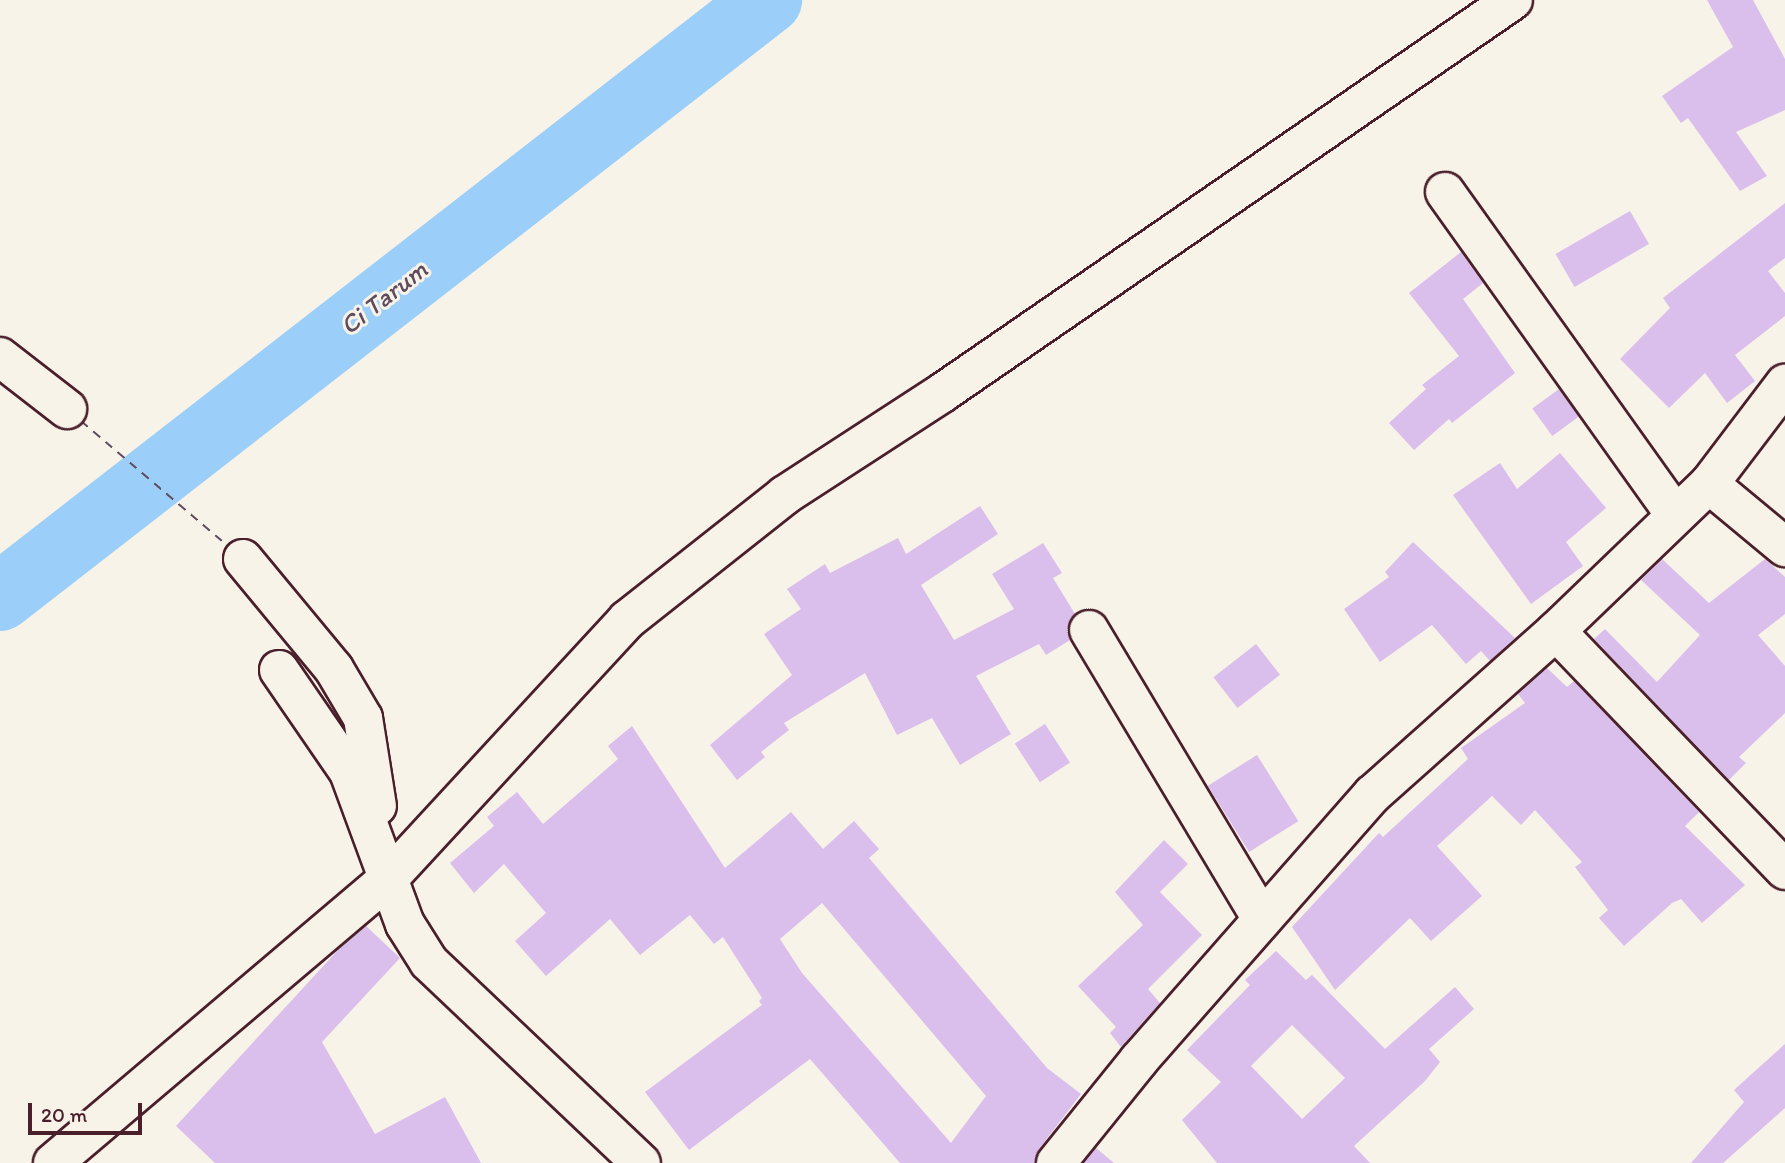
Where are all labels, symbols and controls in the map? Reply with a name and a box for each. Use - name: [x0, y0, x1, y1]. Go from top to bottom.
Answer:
- water label: Ci Tarum: [335, 255, 433, 341]
- scale bar: [32, 1090, 145, 1134]
- text: 20 m: [41, 1102, 87, 1127]

